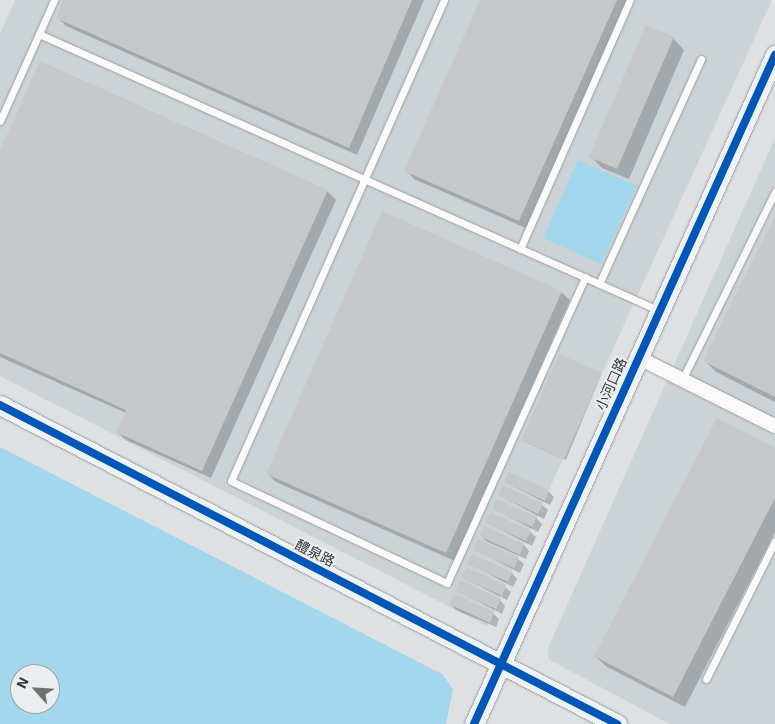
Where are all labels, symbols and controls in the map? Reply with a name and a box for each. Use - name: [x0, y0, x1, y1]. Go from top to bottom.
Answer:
- street label: 小河口路: [592, 355, 630, 413]
- street label: 醴泉路: [292, 536, 338, 570]
- north arrow: [10, 664, 60, 714]
- text: N: [12, 674, 32, 691]

